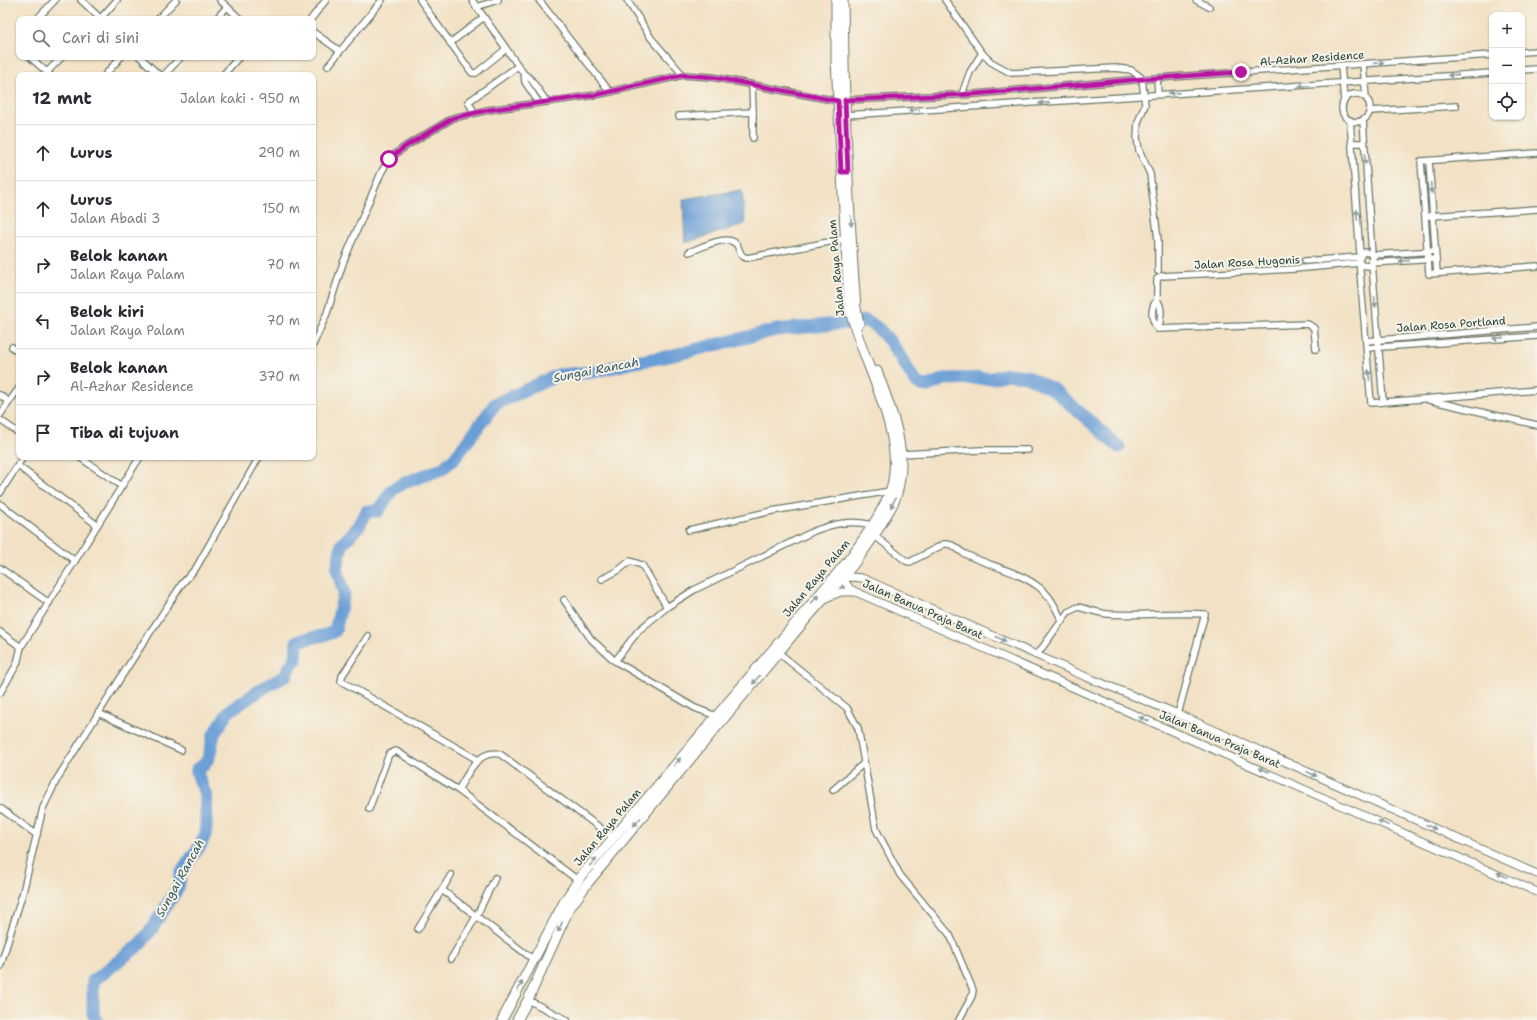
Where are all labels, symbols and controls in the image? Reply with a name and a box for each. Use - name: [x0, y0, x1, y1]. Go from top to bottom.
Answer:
- map controls: [1489, 12, 1525, 120]
- button: +: [1489, 12, 1525, 48]
- search box: [16, 16, 316, 60]
- icon: search: [30, 27, 52, 49]
- text: Cari di sini: [62, 28, 139, 48]
- street label: Al-Azhar Residence: [1259, 47, 1365, 70]
- button: −: [1489, 48, 1525, 84]
- one-way arrow: [1373, 59, 1385, 66]
- route end: [1232, 63, 1250, 81]
- one-way arrow: [1447, 72, 1459, 79]
- one-way arrow: [1298, 82, 1310, 89]
- button: locate: [1489, 84, 1525, 120]
- text: 12 mnt: [32, 87, 92, 109]
- one-way arrow: [1168, 89, 1180, 96]
- text: Jalan kaki · 950 m: [180, 90, 300, 107]
- one-way arrow: [1038, 99, 1050, 106]
- one-way arrow: [908, 107, 920, 114]
- icon: ahead: [32, 142, 54, 164]
- text: Lurus: [70, 143, 112, 163]
- text: 290 m: [258, 144, 300, 161]
- route start: [380, 150, 398, 168]
- one-way arrow: [1362, 153, 1369, 165]
- one-way arrow: [1427, 182, 1434, 194]
- text: Lurus: [70, 190, 112, 210]
- icon: ahead: [32, 198, 54, 220]
- text: 150 m: [262, 200, 300, 217]
- one-way arrow: [1354, 209, 1361, 222]
- text: Jalan Abadi 3: [70, 210, 160, 227]
- one-way arrow: [847, 215, 854, 227]
- street label: Jalan Raya Palam: [825, 218, 848, 317]
- text: Belok kanan: [70, 246, 168, 266]
- street label: Jalan Rosa Hugonis: [1194, 252, 1300, 273]
- icon: right: [32, 254, 54, 276]
- text: 70 m: [266, 256, 300, 273]
- one-way arrow: [1398, 257, 1410, 264]
- text: Jalan Raya Palam: [70, 266, 185, 283]
- one-way arrow: [1371, 296, 1378, 308]
- text: Belok kiri: [70, 302, 144, 322]
- icon: left: [32, 310, 54, 332]
- text: 70 m: [266, 312, 300, 329]
- street label: Jalan Rosa Portland: [1396, 313, 1506, 336]
- text: Jalan Raya Palam: [70, 322, 185, 339]
- one-way arrow: [1492, 335, 1504, 342]
- water label: Sungai Rancah: [552, 354, 640, 386]
- text: Belok kanan: [70, 358, 168, 378]
- icon: right: [32, 366, 54, 388]
- text: 370 m: [258, 368, 300, 385]
- one-way arrow: [1366, 369, 1373, 381]
- text: Al-Azhar Residence: [70, 378, 194, 395]
- icon: arrive: [32, 422, 54, 444]
- text: Tiba di tujuan: [70, 423, 179, 443]
- one-way arrow: [889, 498, 896, 509]
- street label: Jalan Raya Palam: [779, 536, 854, 620]
- street label: Jalan Banua Praja Barat: [860, 576, 986, 643]
- one-way arrow: [810, 594, 820, 604]
- one-way arrow: [995, 636, 1006, 642]
- one-way arrow: [752, 674, 761, 685]
- street label: Jalan Banua Praja Barat: [1157, 707, 1283, 772]
- one-way arrow: [1138, 715, 1150, 721]
- one-way arrow: [672, 757, 681, 768]
- one-way arrow: [1257, 767, 1269, 773]
- one-way arrow: [1307, 771, 1318, 777]
- street label: Jalan Raya Palam: [570, 785, 645, 869]
- one-way arrow: [632, 817, 641, 828]
- one-way arrow: [1376, 819, 1388, 825]
- one-way arrow: [1425, 824, 1437, 830]
- water label: Sungai Rancah: [152, 836, 208, 920]
- one-way arrow: [589, 857, 598, 867]
- one-way arrow: [1496, 872, 1507, 878]
- one-way arrow: [557, 921, 564, 933]
- one-way arrow: [517, 980, 524, 991]

